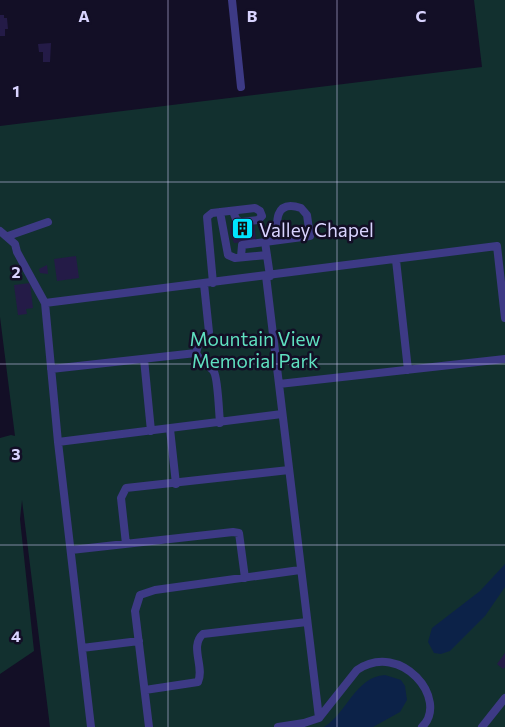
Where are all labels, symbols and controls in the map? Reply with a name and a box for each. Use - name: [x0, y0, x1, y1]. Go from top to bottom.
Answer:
- text: A: [78, 6, 90, 25]
- text: B: [247, 6, 258, 25]
- text: C: [416, 6, 427, 25]
- text: 1: [12, 81, 20, 100]
- building icon: Valley Chapel: [231, 217, 255, 241]
- place label: Valley Chapel: [259, 218, 374, 241]
- text: 2: [11, 262, 21, 281]
- park label: Mountain View Memorial Park: [189, 327, 321, 372]
- text: 3: [11, 444, 21, 463]
- text: 4: [11, 626, 21, 645]

